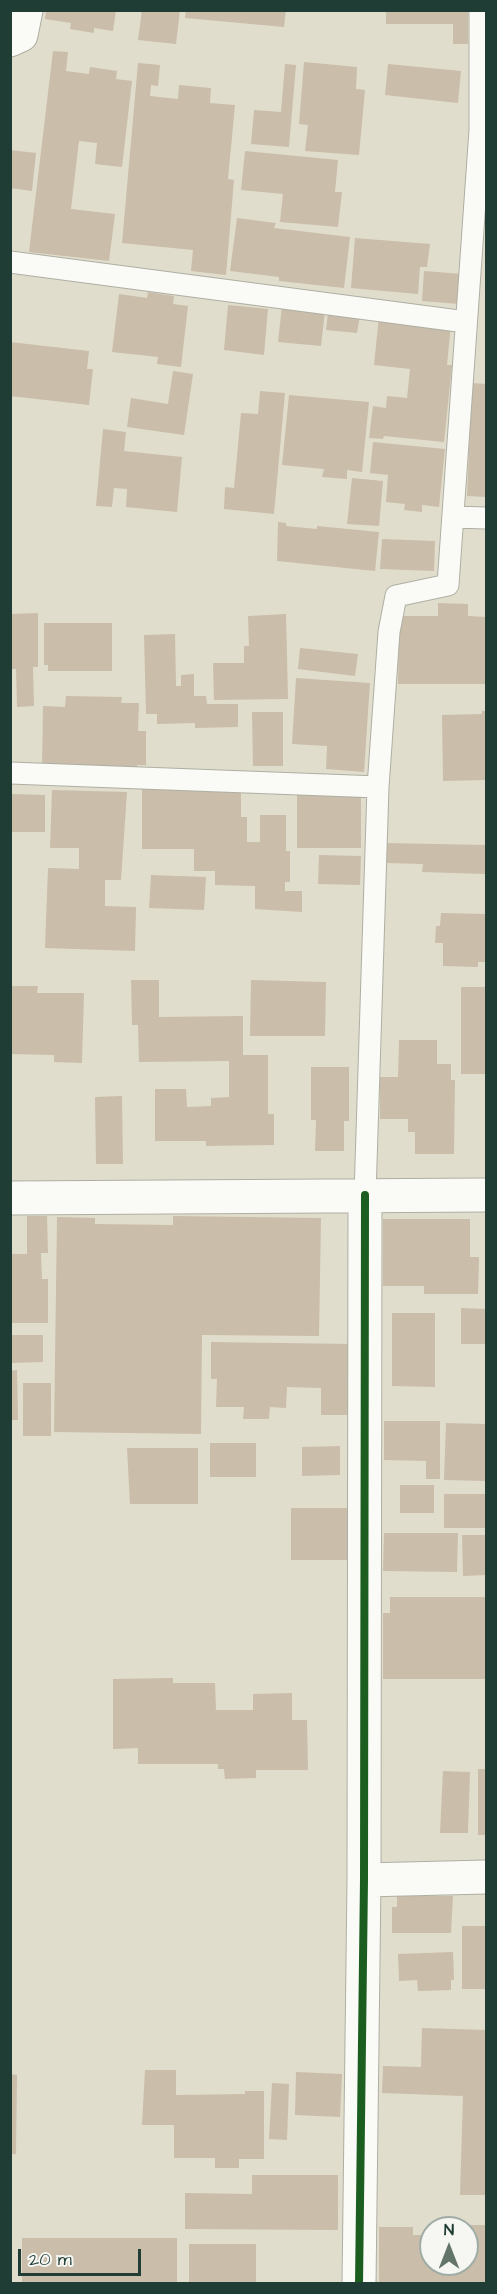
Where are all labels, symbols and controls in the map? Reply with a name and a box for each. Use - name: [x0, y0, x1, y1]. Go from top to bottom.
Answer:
- north arrow: [419, 2216, 479, 2276]
- text: N: [444, 2219, 454, 2241]
- scale bar: [21, 2237, 144, 2275]
- text: 20 m: [29, 2247, 72, 2272]

